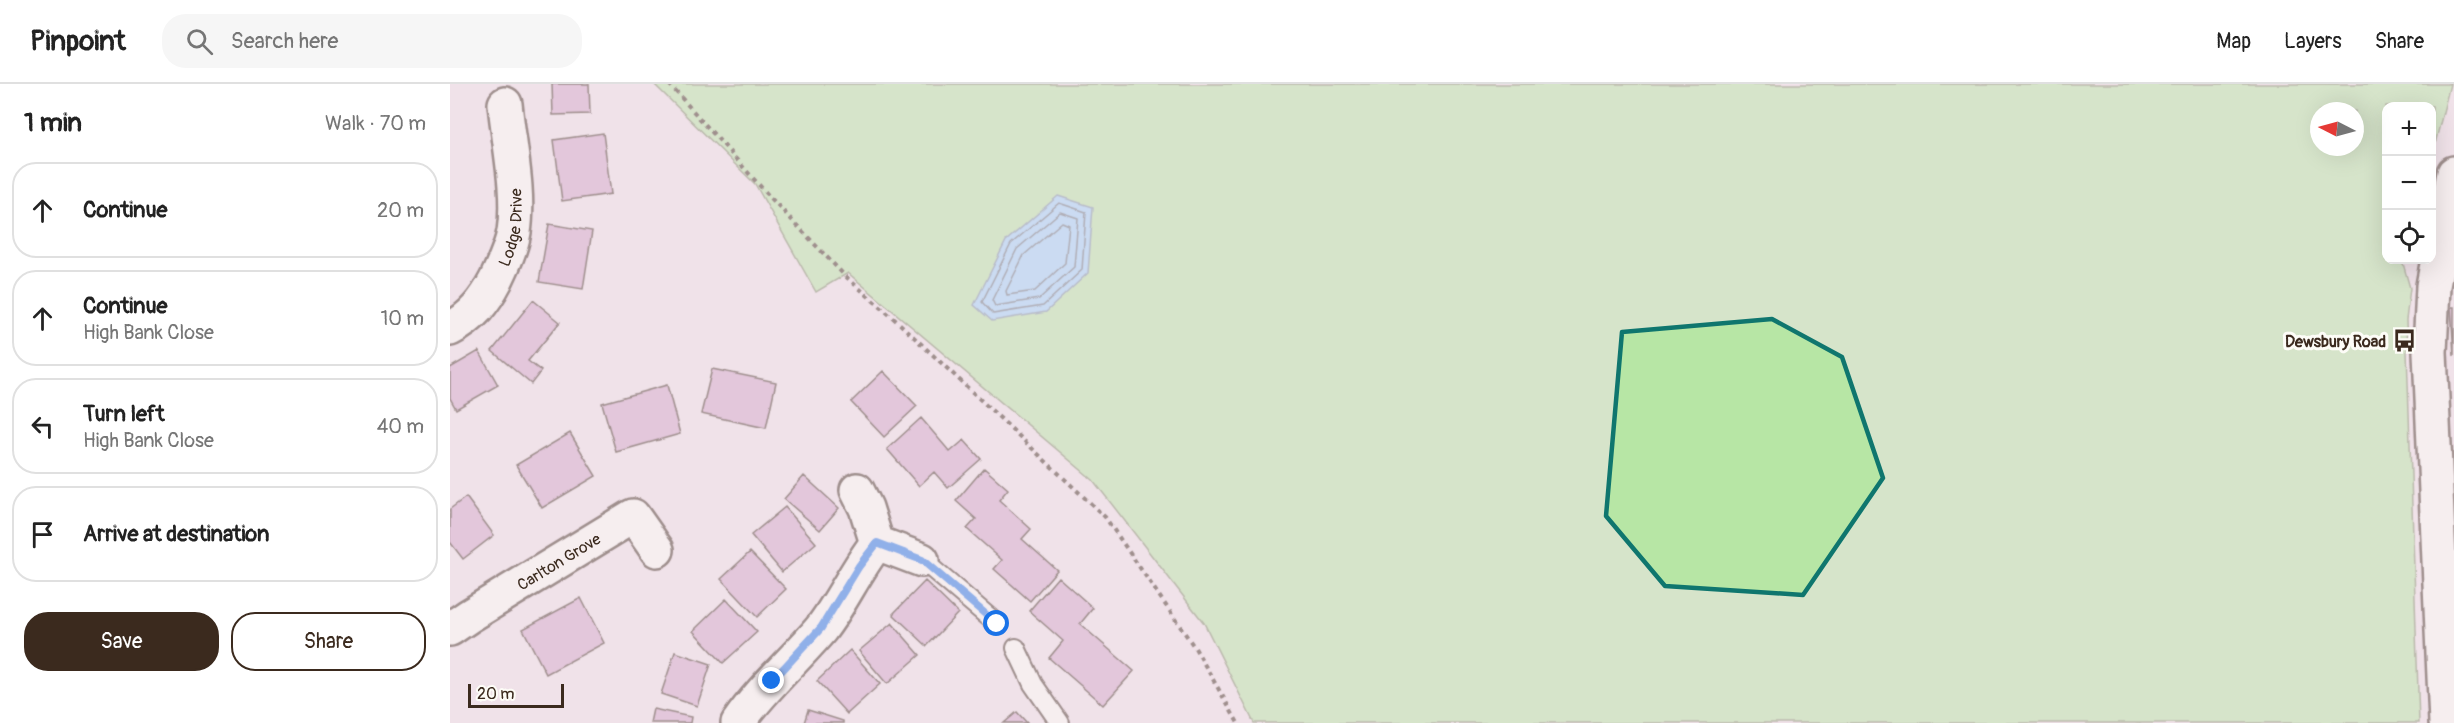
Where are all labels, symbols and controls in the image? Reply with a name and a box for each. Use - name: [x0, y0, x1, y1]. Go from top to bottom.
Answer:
- search box: [162, 14, 582, 68]
- text: Pinpoint: [30, 24, 126, 59]
- icon: search: [183, 25, 216, 58]
- text: Search here: [231, 27, 338, 55]
- text: Map: [2216, 28, 2251, 55]
- text: Layers: [2284, 28, 2342, 55]
- text: Share: [2375, 28, 2424, 55]
- north arrow: [2310, 102, 2364, 156]
- map controls: [2382, 102, 2436, 264]
- button: +: [2382, 102, 2436, 156]
- text: 1 min: [24, 107, 82, 139]
- text: Walk · 70 m: [325, 111, 426, 136]
- button: −: [2382, 156, 2436, 210]
- street label: Lodge Drive: [495, 188, 527, 270]
- icon: ahead: [26, 194, 59, 227]
- text: Continue: [83, 196, 167, 224]
- text: 20 m: [377, 198, 424, 223]
- button: locate: [2382, 210, 2436, 264]
- text: Continue: [83, 292, 167, 320]
- icon: ahead: [26, 302, 59, 335]
- text: 10 m: [380, 306, 424, 331]
- text: High Bank Close: [83, 320, 214, 345]
- bus stop icon: Dewsbury Road: [2391, 328, 2417, 354]
- place label: Dewsbury Road: [2285, 332, 2386, 352]
- text: Turn left: [83, 400, 165, 428]
- icon: left: [26, 410, 59, 443]
- text: 40 m: [377, 414, 424, 439]
- text: High Bank Close: [83, 428, 214, 453]
- icon: arrive: [26, 518, 59, 551]
- text: Arrive at destination: [83, 520, 269, 548]
- street label: Carlton Grove: [514, 529, 605, 595]
- route start: [983, 610, 1009, 636]
- button: Save: [24, 612, 219, 671]
- button: Share: [231, 612, 426, 671]
- route end: [758, 667, 784, 693]
- scale bar: [468, 681, 564, 708]
- text: 20 m: [477, 684, 515, 704]

